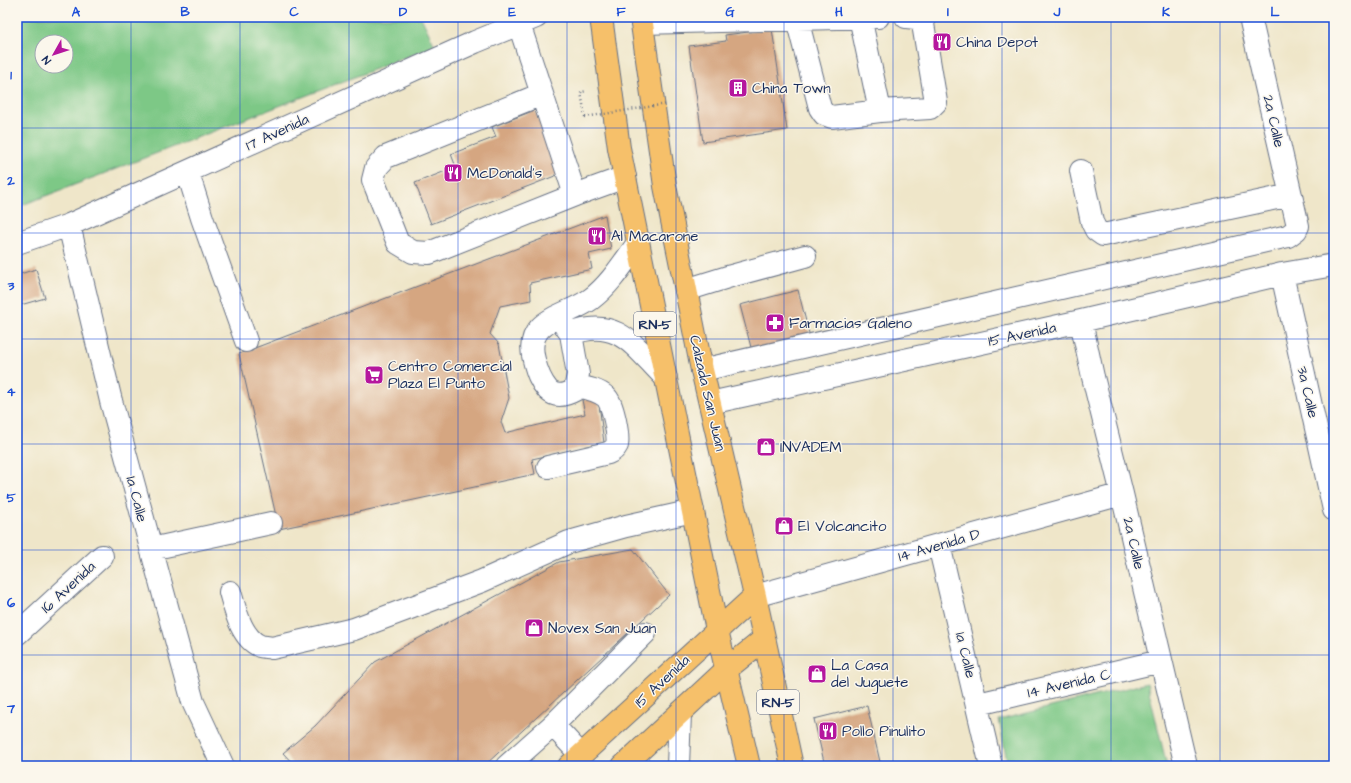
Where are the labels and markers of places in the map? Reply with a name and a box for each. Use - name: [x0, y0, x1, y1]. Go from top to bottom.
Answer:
- restaurant icon: China Depot: [931, 31, 953, 53]
- place label: China Depot: [956, 32, 1038, 53]
- building icon: China Town: [727, 77, 749, 99]
- place label: China Town: [752, 78, 831, 99]
- restaurant icon: McDonald's: [442, 162, 464, 184]
- place label: McDonald's: [467, 163, 543, 184]
- restaurant icon: Al Macarone: [586, 225, 608, 247]
- place label: Al Macarone: [611, 226, 698, 247]
- pharmacy icon: Farmacias Galeno: [764, 312, 786, 334]
- place label: Farmacias Galeno: [789, 313, 913, 334]
- place label: Centro Comercial Plaza El Punto: [388, 356, 512, 394]
- supermarket icon: Centro Comercial Plaza El Punto: [363, 364, 385, 386]
- shop icon: INVADEM: [755, 436, 777, 458]
- place label: INVADEM: [780, 437, 842, 458]
- shop icon: El Volcancito: [773, 515, 795, 537]
- place label: El Volcancito: [798, 516, 887, 537]
- shop icon: Novex San Juan: [523, 617, 545, 639]
- place label: Novex San Juan: [548, 618, 657, 639]
- place label: La Casa del Juguete: [831, 655, 908, 694]
- shop icon: La Casa del Juguete: [806, 663, 828, 685]
- restaurant icon: Pollo Pinulito: [817, 720, 839, 742]
- place label: Pollo Pinulito: [842, 721, 926, 742]

